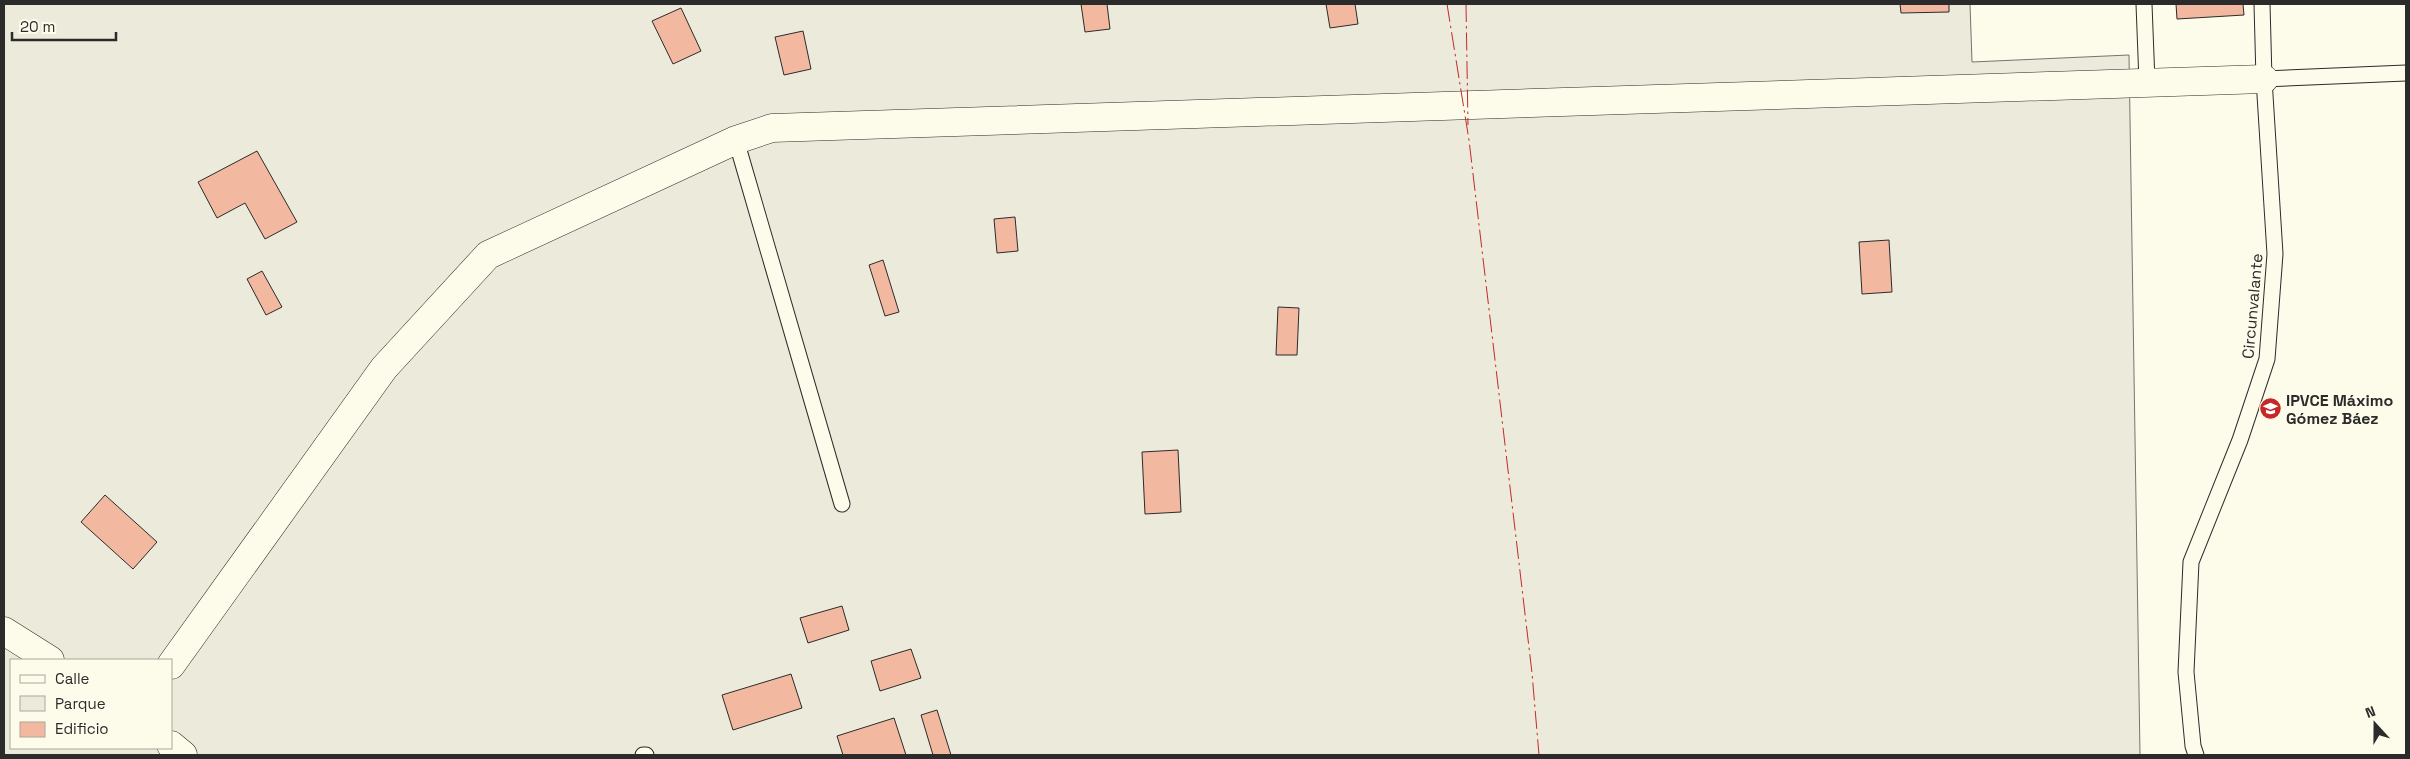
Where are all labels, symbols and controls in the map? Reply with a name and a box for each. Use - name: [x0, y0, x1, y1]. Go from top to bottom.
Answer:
- scale bar: [12, 10, 116, 42]
- text: 20 m: [20, 17, 55, 36]
- street label: Circunvalante: [2237, 252, 2268, 360]
- place label: IPVCE Máximo Gómez Báez: [2286, 390, 2393, 429]
- school or university icon: IPVCE Máximo Gómez Báez: [2258, 397, 2282, 421]
- legend: [10, 659, 172, 749]
- text: Calle: [55, 669, 90, 688]
- text: Parque: [55, 694, 106, 713]
- north arrow: [2350, 699, 2400, 749]
- text: N: [2363, 702, 2378, 722]
- text: Edificio: [55, 719, 109, 738]

